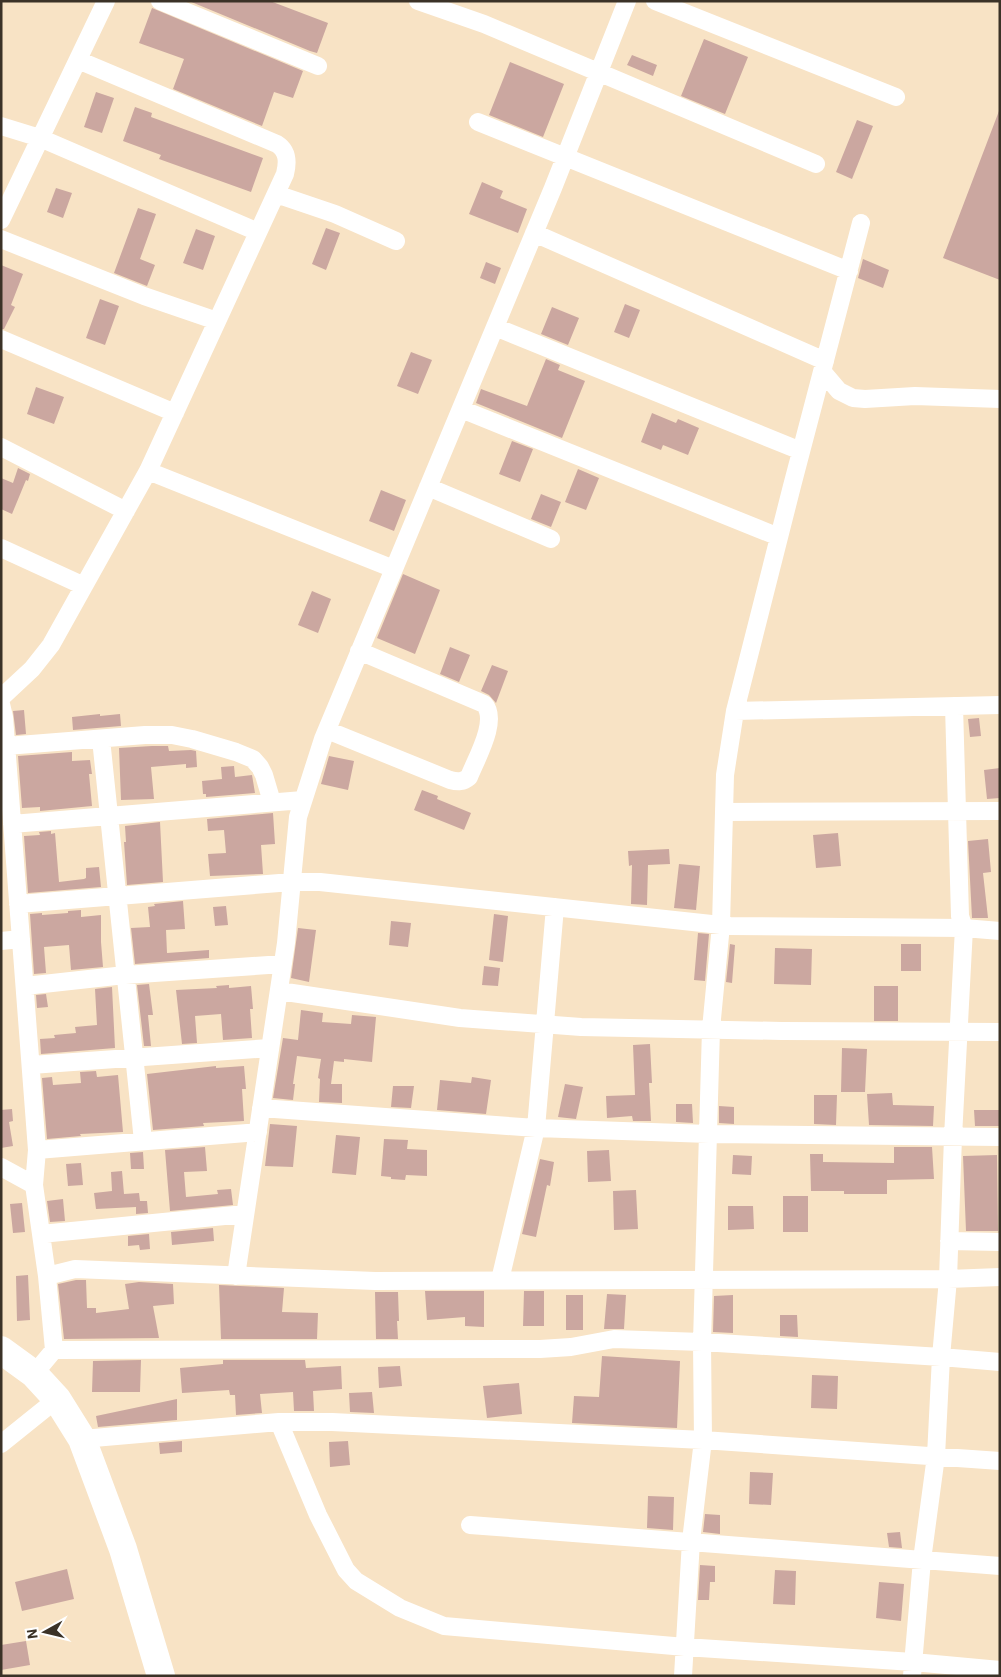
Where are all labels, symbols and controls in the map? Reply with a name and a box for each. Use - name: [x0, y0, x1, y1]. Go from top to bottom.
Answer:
- north arrow: [20, 1607, 70, 1657]
- text: N: [23, 1628, 42, 1640]

